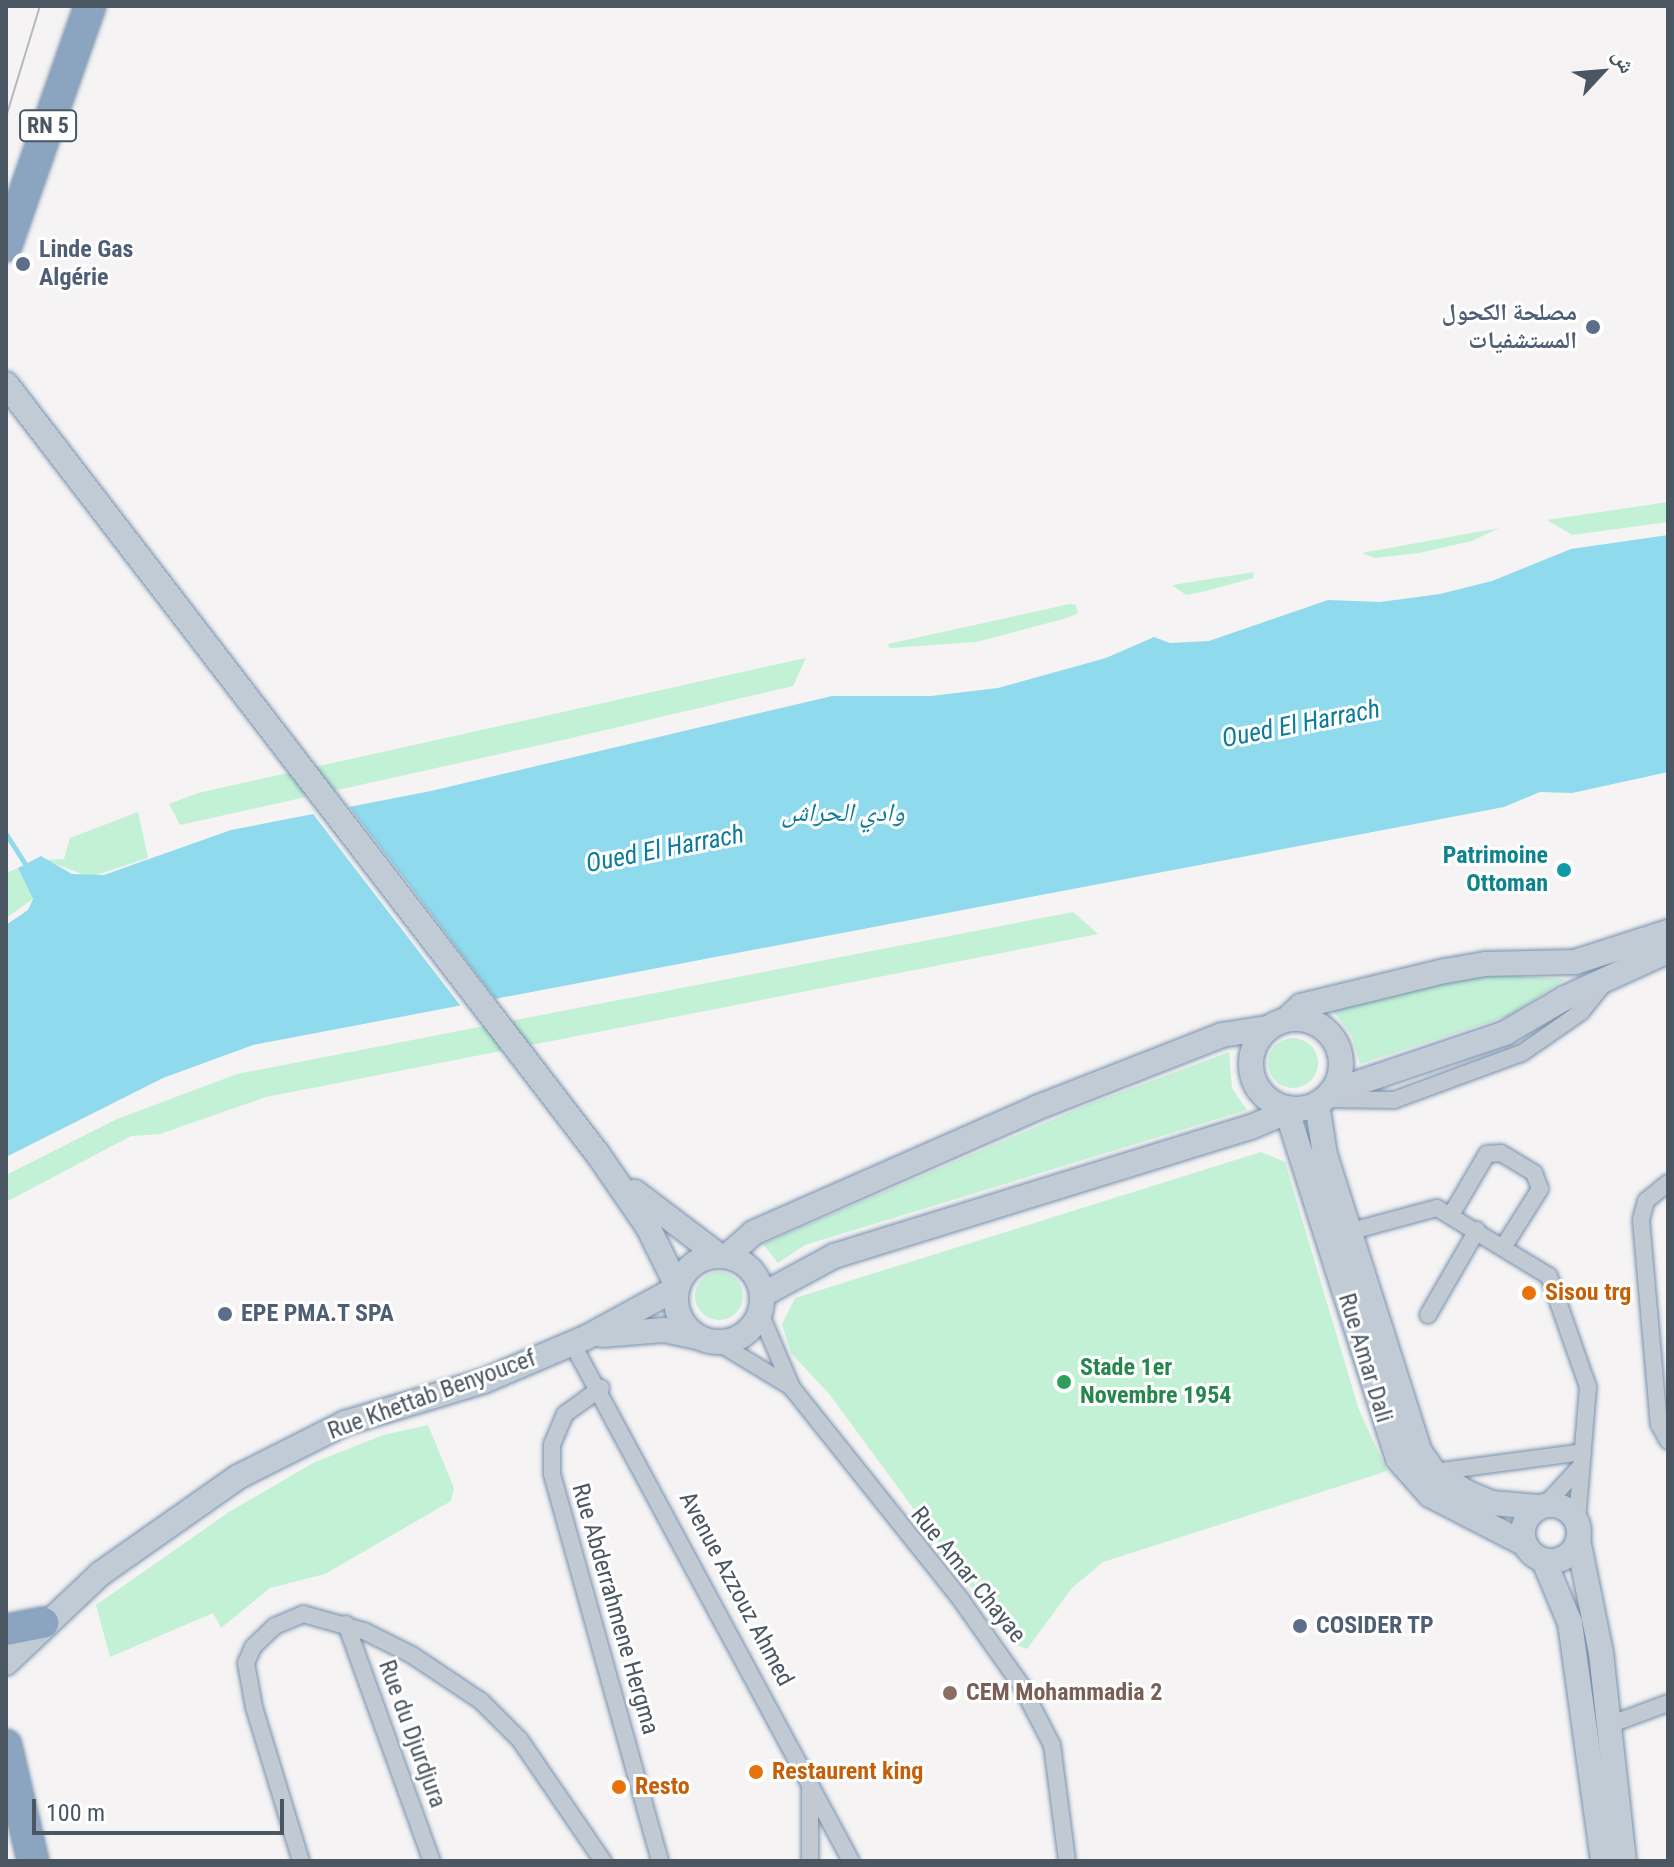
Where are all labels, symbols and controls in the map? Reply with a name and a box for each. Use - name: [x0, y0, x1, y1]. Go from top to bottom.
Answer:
- north arrow: [1562, 32, 1642, 112]
- text: ش: [1608, 45, 1640, 77]
- road number: RN 5: [18, 108, 78, 144]
- place label: Linde Gas Algérie: [39, 236, 134, 292]
- marker: Linde Gas Algérie: [14, 255, 32, 273]
- place label: مصلحة الكحول المستشفيات: [1442, 299, 1577, 355]
- marker: مصلحة الكحول المستشفيات: [1584, 318, 1602, 336]
- water label: Oued El Harrach: [1219, 693, 1383, 755]
- water label: وادي الحراش: [781, 797, 905, 829]
- water label: Oued El Harrach: [583, 818, 747, 880]
- place label: Patrimoine Ottoman: [1443, 842, 1548, 898]
- marker: Patrimoine Ottoman: [1555, 861, 1573, 879]
- place label: Sisou trg: [1545, 1279, 1631, 1307]
- marker: Sisou trg: [1520, 1284, 1538, 1302]
- street label: Rue Amar Dali: [1332, 1290, 1398, 1426]
- place label: EPE PMA.T SPA: [241, 1300, 394, 1328]
- marker: EPE PMA.T SPA: [216, 1305, 234, 1323]
- street label: Rue Khettab Benyoucef: [324, 1344, 540, 1446]
- place label: Stade 1er Novembre 1954: [1080, 1354, 1232, 1410]
- marker: Stade 1er Novembre 1954: [1055, 1373, 1073, 1391]
- street label: Rue Abderrahmene Hergma: [565, 1480, 665, 1738]
- street label: Avenue Azzouz Ahmed: [673, 1487, 799, 1691]
- street label: Rue Amar Chayae: [904, 1501, 1032, 1649]
- place label: COSIDER TP: [1316, 1612, 1434, 1640]
- marker: COSIDER TP: [1291, 1617, 1309, 1635]
- street label: Rue du Djurdjura: [372, 1656, 452, 1812]
- place label: CEM Mohammadia 2: [966, 1679, 1162, 1707]
- marker: CEM Mohammadia 2: [941, 1684, 959, 1702]
- place label: Restaurent king: [772, 1758, 923, 1786]
- marker: Restaurent king: [747, 1763, 765, 1781]
- place label: Resto: [635, 1773, 690, 1801]
- marker: Resto: [610, 1778, 628, 1796]
- scale bar: [36, 1783, 288, 1833]
- text: 100 m: [46, 1799, 105, 1827]

